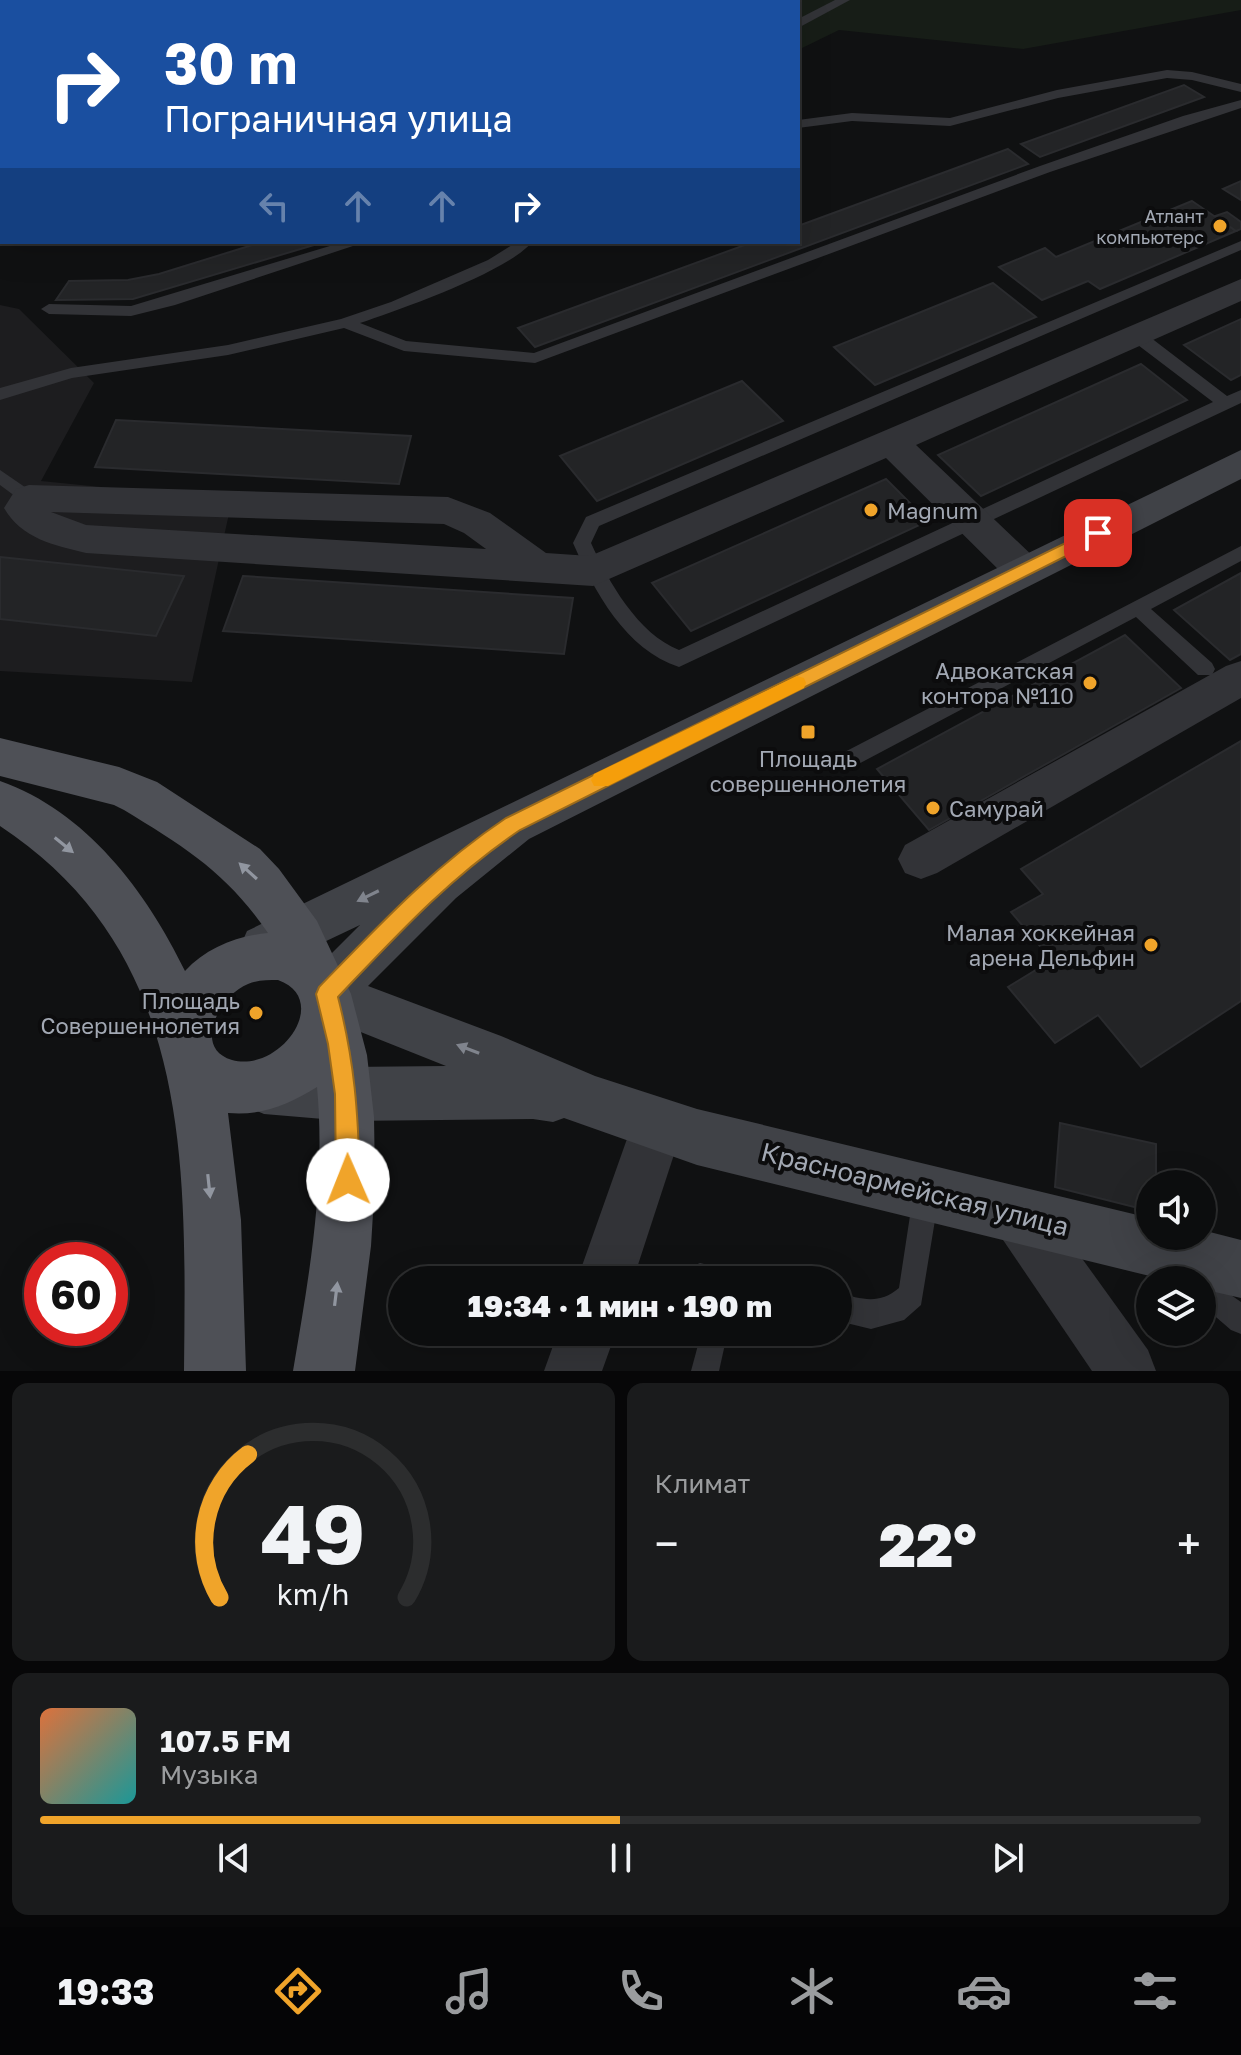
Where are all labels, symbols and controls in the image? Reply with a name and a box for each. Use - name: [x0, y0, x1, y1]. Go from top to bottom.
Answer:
- text: 30 m: [164, 29, 298, 96]
- icon: right: [32, 32, 136, 136]
- text: Пограничная улица: [164, 97, 513, 140]
- icon: left: [252, 184, 296, 228]
- icon: ahead: [336, 184, 380, 228]
- icon: ahead: [420, 184, 464, 228]
- icon: right: [504, 184, 548, 228]
- place label: Атлант компьютерс: [1096, 205, 1204, 248]
- marker: Атлант компьютерс: [1211, 217, 1229, 235]
- place label: Magnum: [887, 497, 978, 524]
- pin: [1064, 499, 1132, 567]
- marker: Magnum: [862, 501, 880, 519]
- icon: arrive: [1076, 511, 1120, 555]
- place label: Адвокатская контора №110: [921, 657, 1074, 709]
- marker: Адвокатская контора №110: [1081, 674, 1099, 692]
- marker: Площадь совершеннолетия: [799, 723, 817, 741]
- place label: Площадь совершеннолетия: [710, 745, 906, 797]
- place label: Самурай: [949, 795, 1044, 822]
- marker: Самурай: [924, 799, 942, 817]
- one-way arrow: [54, 836, 74, 853]
- one-way arrow: [238, 862, 257, 880]
- one-way arrow: [356, 889, 379, 903]
- place label: Малая хоккейная арена Дельфин: [946, 919, 1135, 971]
- marker: Малая хоккейная арена Дельфин: [1142, 936, 1160, 954]
- place label: Площадь Совершеннолетия: [41, 987, 240, 1039]
- marker: Площадь Совершеннолетия: [247, 1004, 265, 1022]
- one-way arrow: [456, 1042, 480, 1055]
- street label: Красноармейская улица: [758, 1136, 1072, 1242]
- position arrow: [306, 1138, 390, 1222]
- map controls: [1136, 1170, 1216, 1346]
- button: sound: [1136, 1170, 1216, 1250]
- one-way arrow: [203, 1174, 216, 1199]
- speed limit sign: 60: [24, 1242, 128, 1346]
- button: layers: [1136, 1266, 1216, 1346]
- one-way arrow: [330, 1281, 343, 1306]
- text: 19:34 · 1 мин · 190 m: [468, 1288, 772, 1324]
- text: Климат: [655, 1468, 750, 1499]
- text: 49: [261, 1482, 366, 1582]
- text: 22°: [879, 1508, 977, 1580]
- text: −: [655, 1517, 679, 1570]
- text: +: [1177, 1517, 1201, 1570]
- text: km/h: [277, 1577, 350, 1611]
- text: 107.5 FM: [160, 1723, 291, 1759]
- text: Музыка: [160, 1759, 258, 1790]
- icon: previous: [212, 1836, 256, 1880]
- icon: pause: [599, 1836, 643, 1880]
- icon: next: [986, 1836, 1030, 1880]
- icon: directions: [270, 1963, 326, 2019]
- icon: music: [441, 1963, 497, 2019]
- icon: phone: [613, 1963, 669, 2019]
- icon: climate: [784, 1963, 840, 2019]
- icon: car: [956, 1963, 1012, 2019]
- icon: filters: [1127, 1963, 1183, 2019]
- text: 19:33: [58, 1970, 155, 2013]

